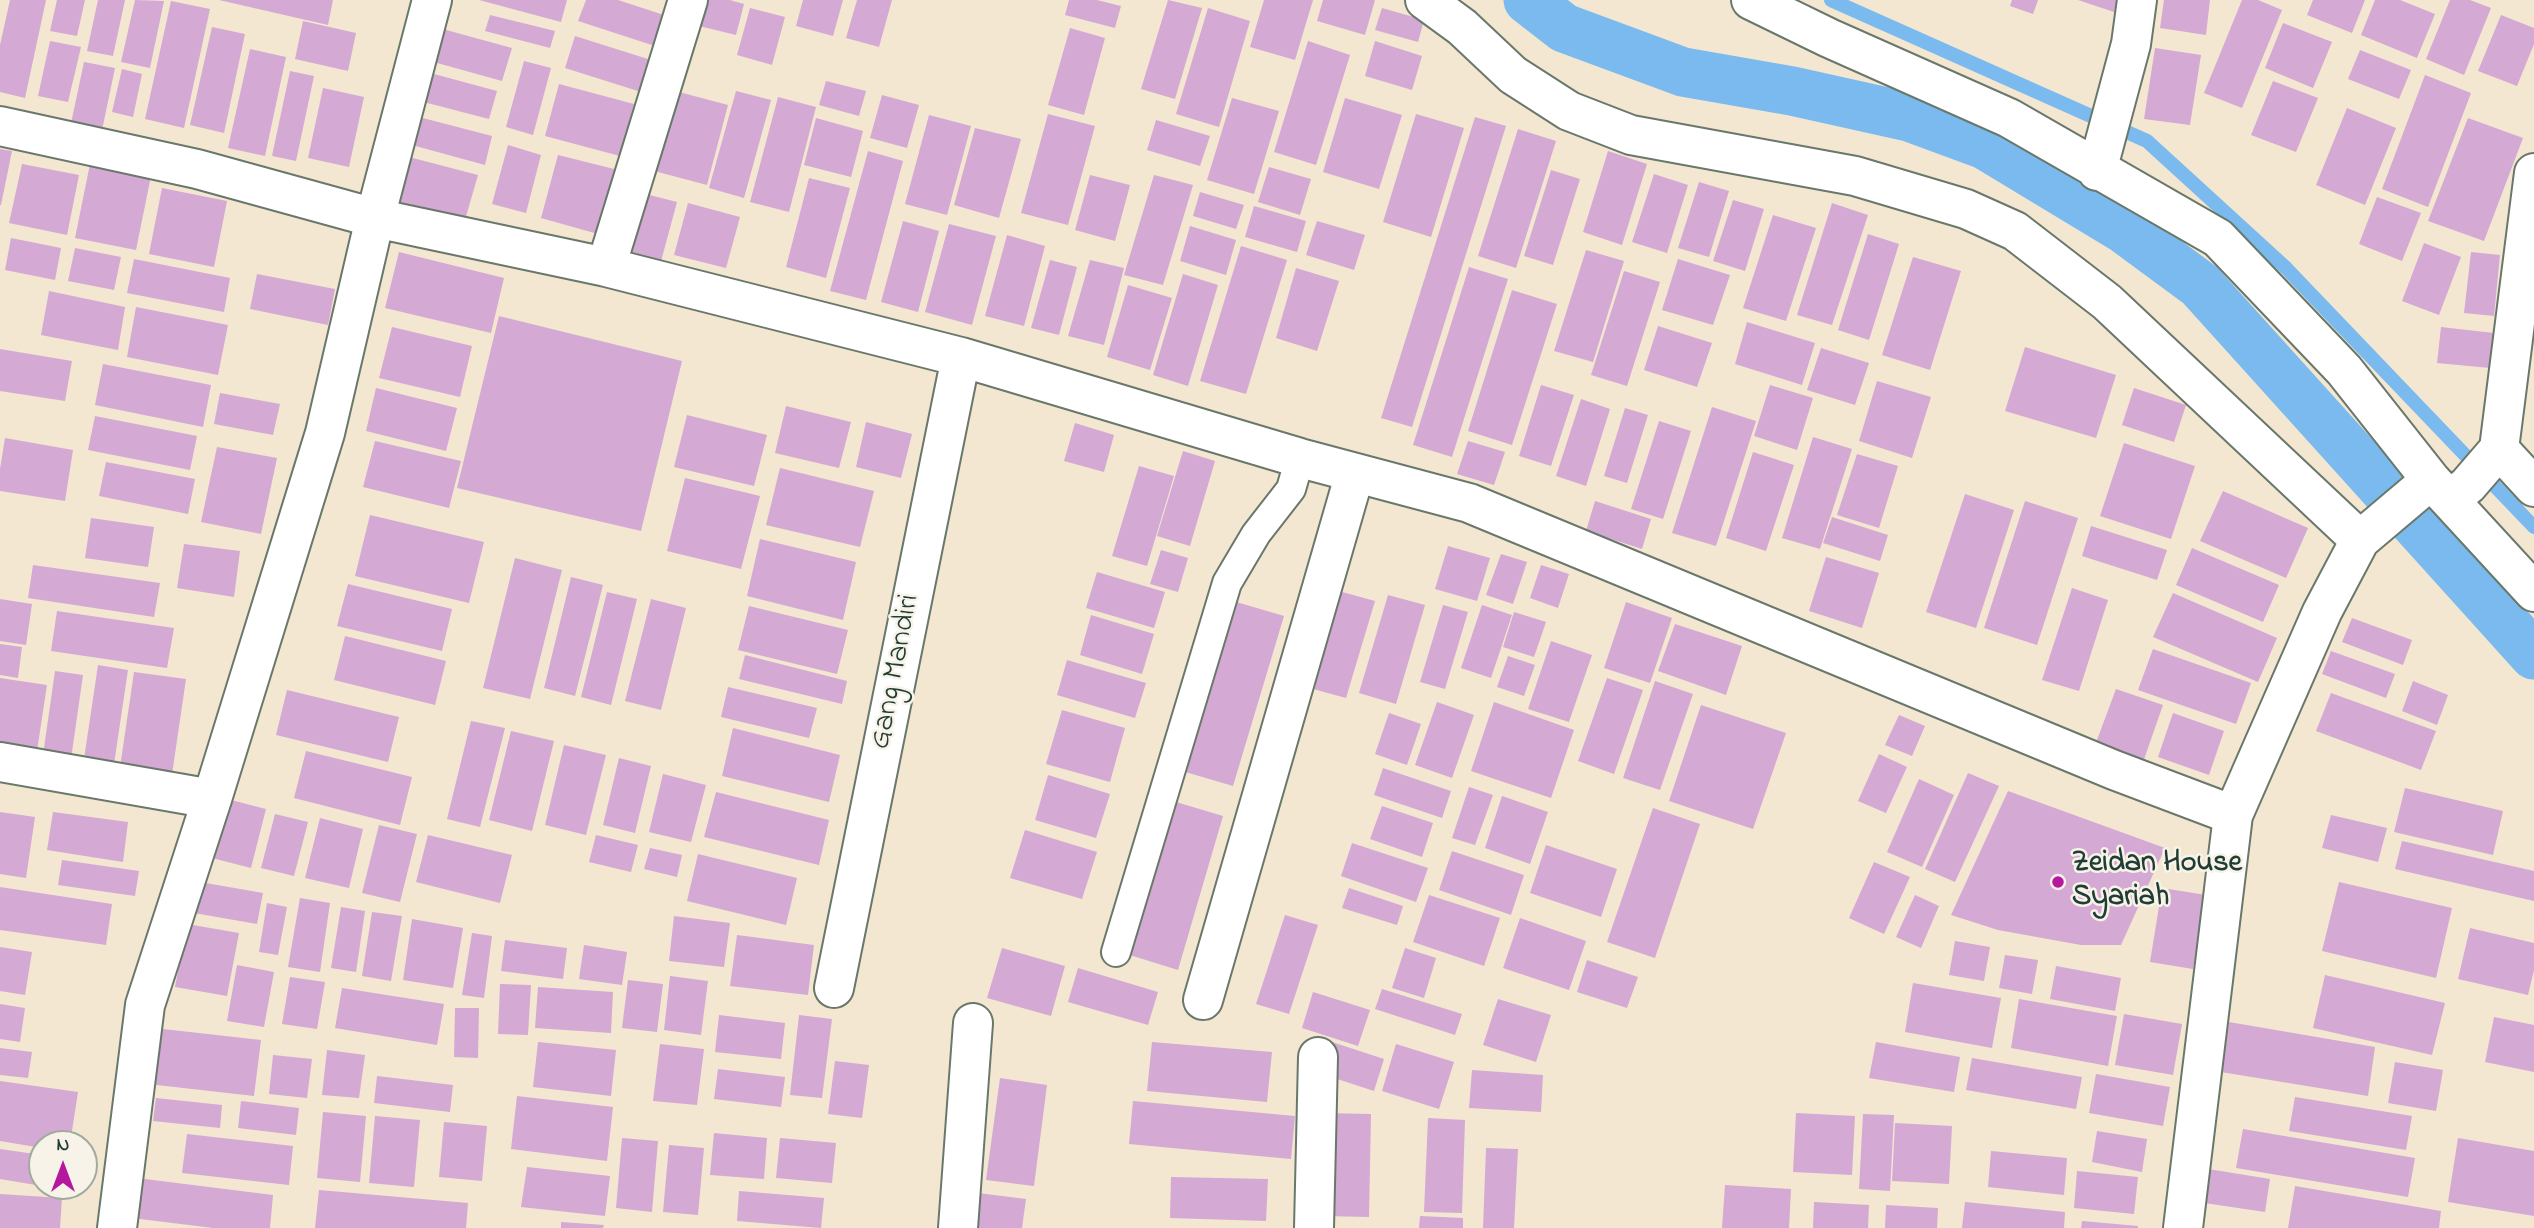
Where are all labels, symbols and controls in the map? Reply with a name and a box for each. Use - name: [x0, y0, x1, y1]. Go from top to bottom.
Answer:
- street label: Gang Mandiri: [864, 592, 930, 752]
- place label: Zeidan House Syariah: [2072, 847, 2242, 917]
- marker: Zeidan House Syariah: [2050, 874, 2066, 890]
- north arrow: [28, 1130, 98, 1200]
- text: N: [57, 1132, 69, 1159]

